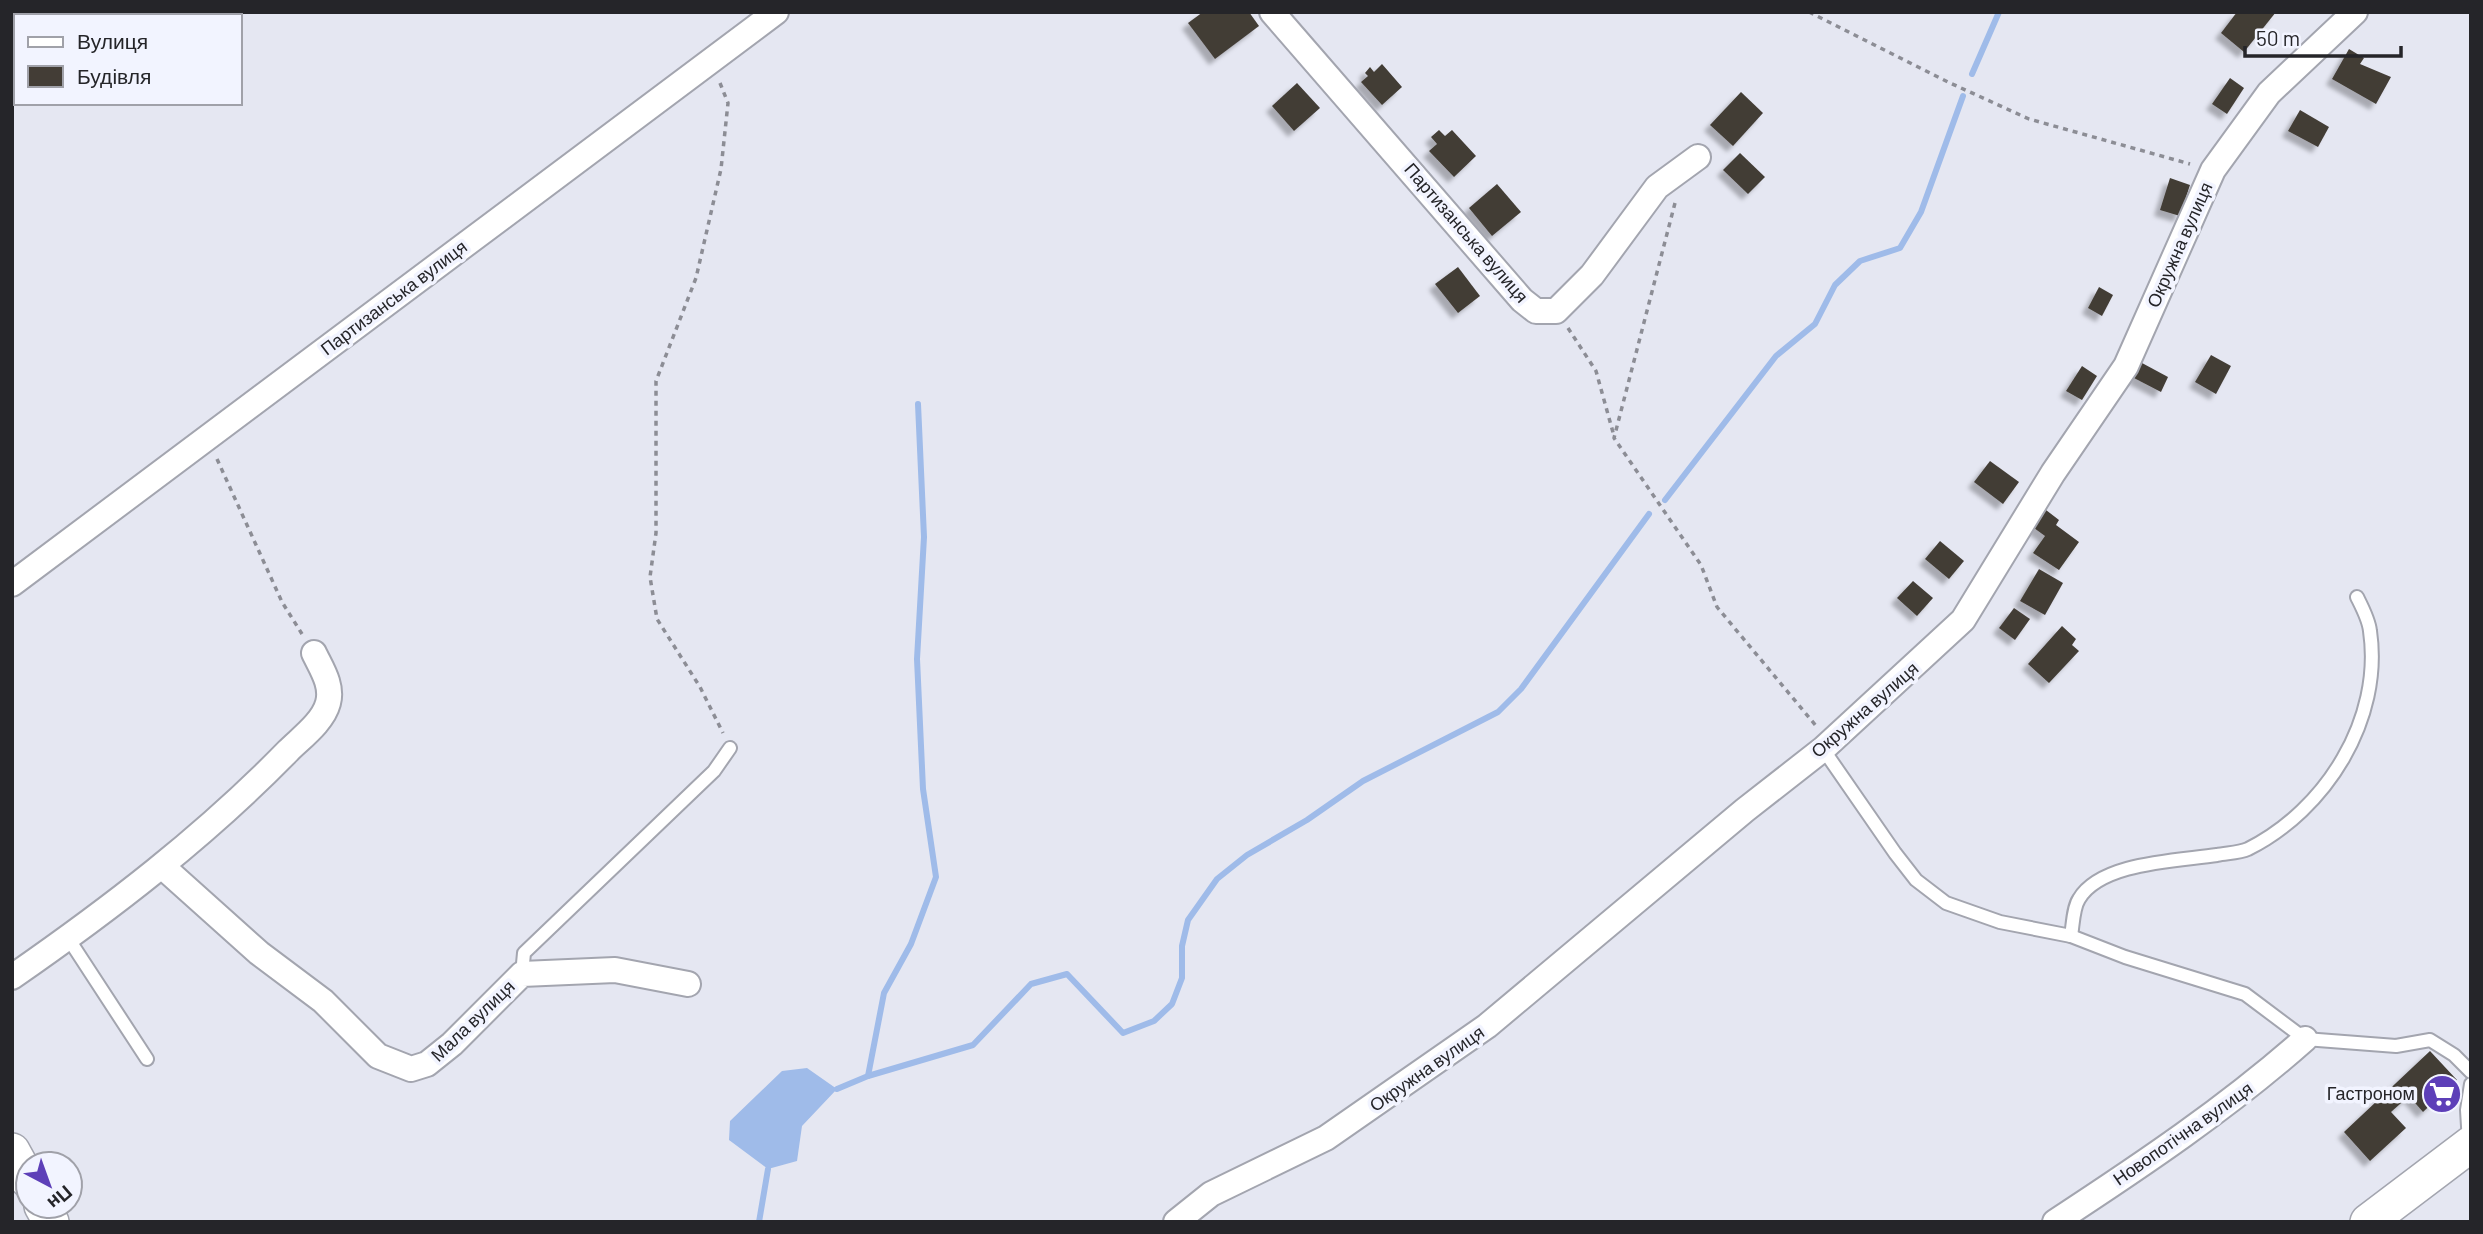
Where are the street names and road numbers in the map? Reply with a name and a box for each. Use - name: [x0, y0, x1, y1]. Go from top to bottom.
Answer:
- street label: Партизанська вулиця: [1400, 158, 1533, 307]
- street label: Окружна вулиця: [2142, 179, 2217, 311]
- street label: Партизанська вулиця: [316, 235, 471, 359]
- street label: Окружна вулиця: [1806, 657, 1922, 762]
- street label: Мала вулиця: [426, 975, 519, 1066]
- street label: Окружна вулиця: [1365, 1020, 1488, 1116]
- street label: Новопотічна вулиця: [2108, 1077, 2256, 1190]

